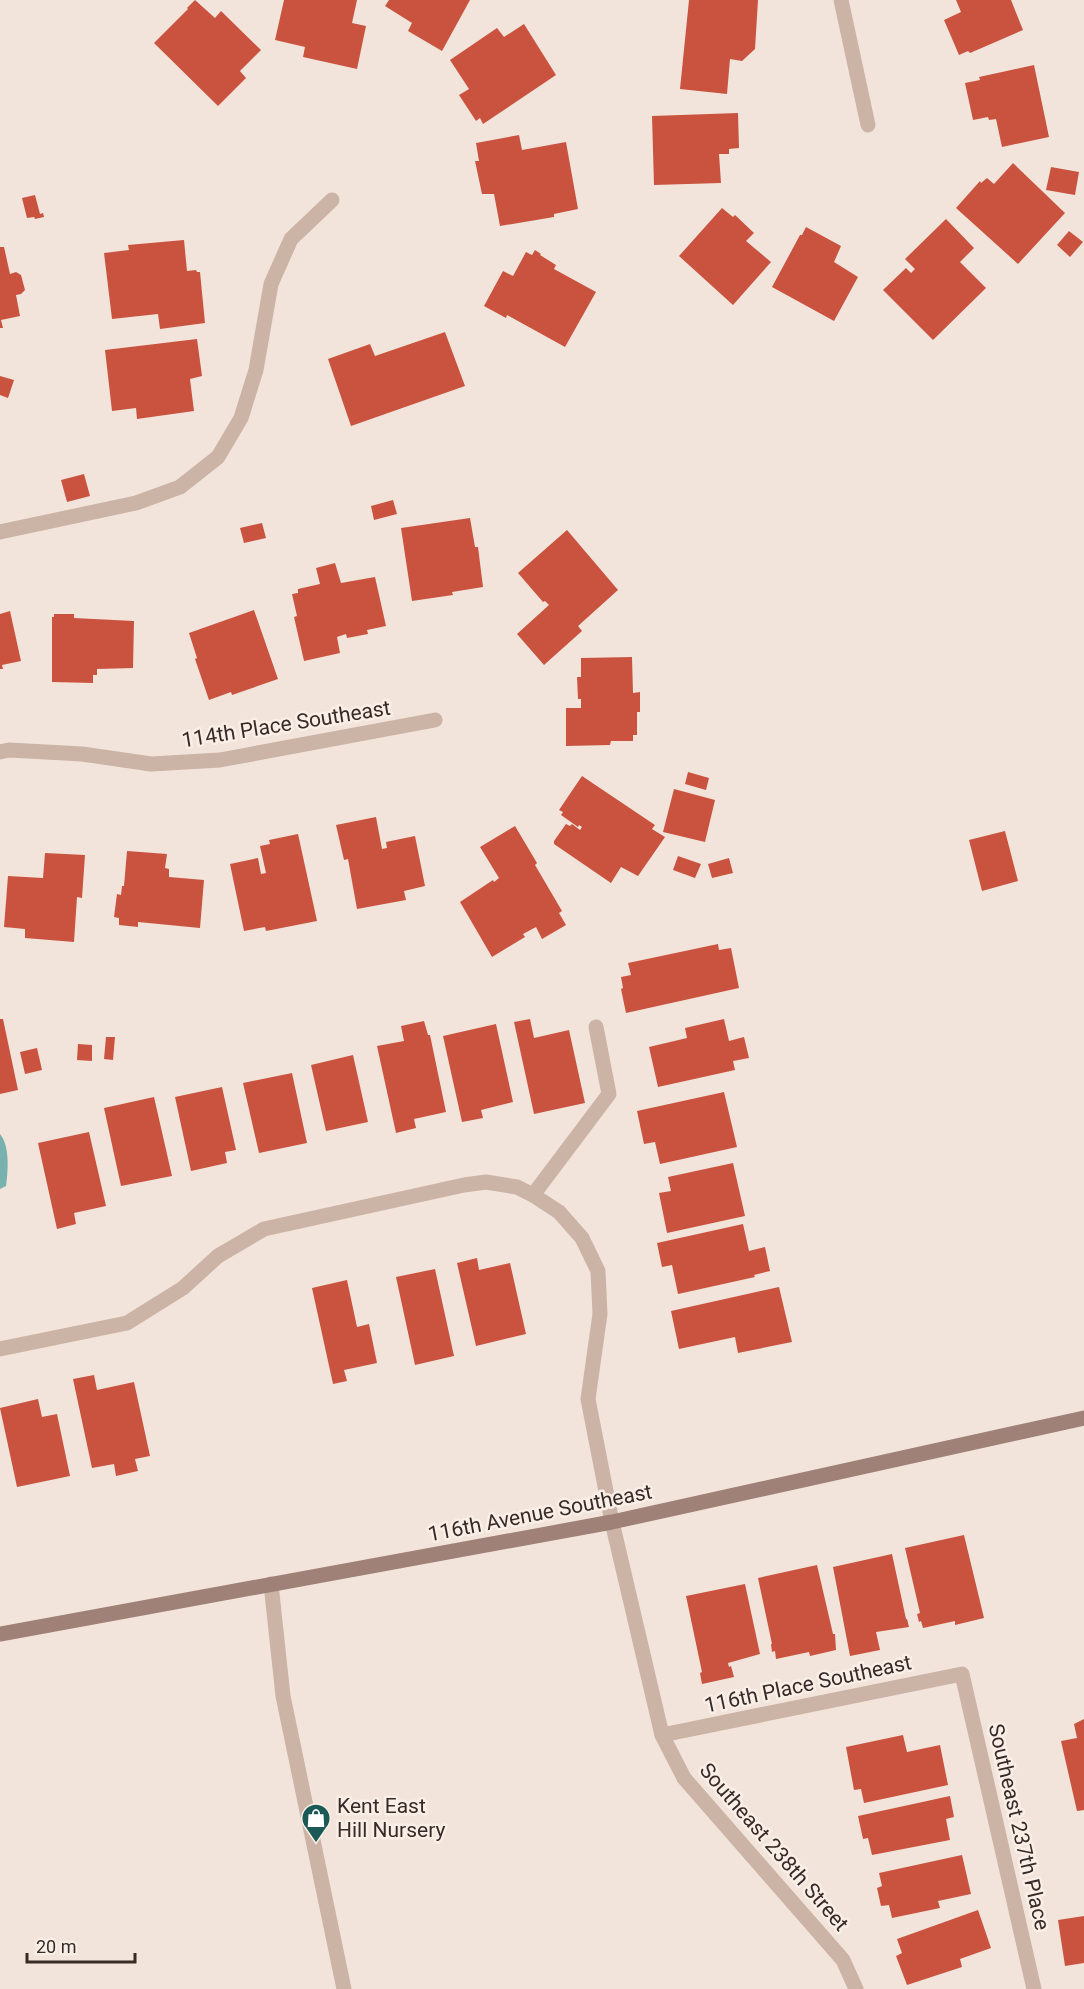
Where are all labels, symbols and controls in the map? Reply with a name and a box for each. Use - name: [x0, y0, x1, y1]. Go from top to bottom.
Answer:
- street label: 114th Place Southeast: [180, 696, 392, 752]
- street label: 116th Avenue Southeast: [426, 1479, 654, 1547]
- street label: 116th Place Southeast: [702, 1650, 914, 1718]
- street label: Southeast 237th Place: [984, 1722, 1054, 1932]
- street label: Southeast 238th Street: [695, 1758, 853, 1936]
- place label: Kent East Hill Nursery: [337, 1794, 445, 1842]
- shop icon: Kent East Hill Nursery: [300, 1802, 332, 1844]
- scale bar: [27, 1926, 135, 1964]
- text: 20 m: [36, 1936, 76, 1957]

